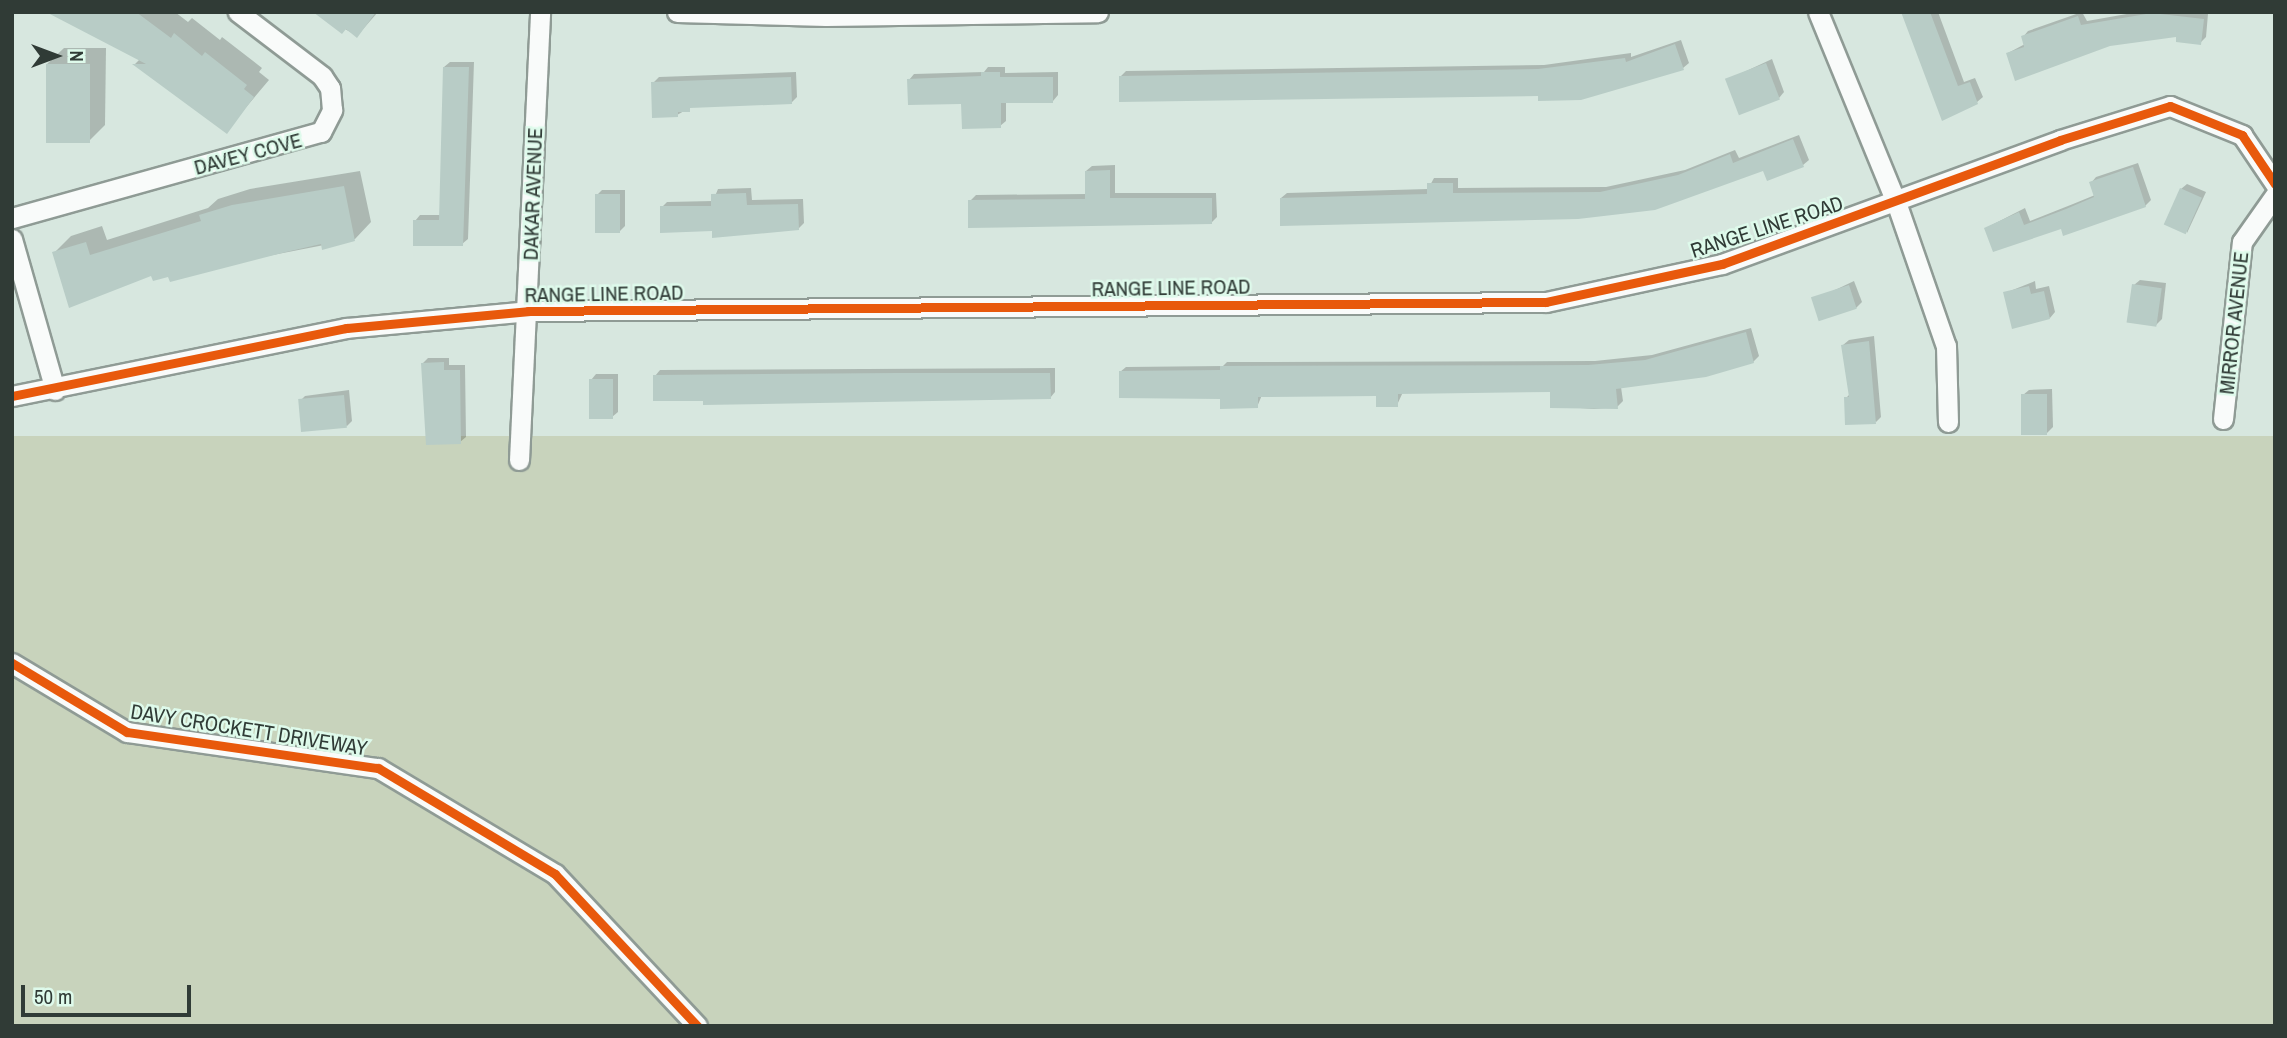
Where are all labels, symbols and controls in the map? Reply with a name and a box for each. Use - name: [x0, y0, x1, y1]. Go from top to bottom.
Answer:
- north arrow: [21, 21, 91, 91]
- text: N: [64, 50, 90, 62]
- street label: DAKAR AVENUE: [518, 127, 548, 261]
- street label: DAVEY COVE: [191, 128, 305, 180]
- street label: RANGE LINE ROAD: [1688, 190, 1846, 264]
- street label: MIRROR AVENUE: [2214, 250, 2254, 396]
- street label: RANGE LINE ROAD: [1091, 274, 1251, 302]
- street label: RANGE LINE ROAD: [524, 280, 684, 308]
- street label: DAVY CROCKETT DRIVEWAY: [129, 699, 369, 761]
- scale bar: [24, 972, 194, 1016]
- text: 50 m: [34, 982, 72, 1011]

